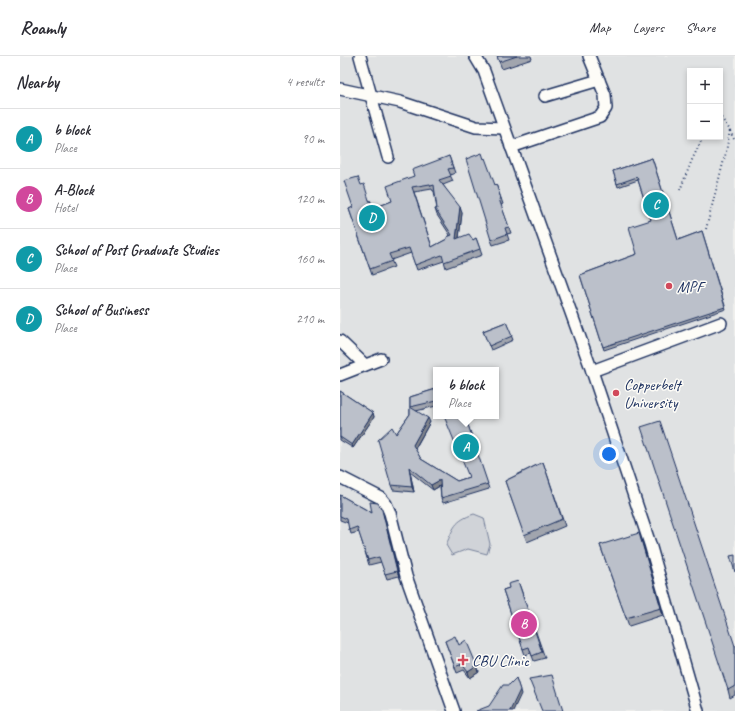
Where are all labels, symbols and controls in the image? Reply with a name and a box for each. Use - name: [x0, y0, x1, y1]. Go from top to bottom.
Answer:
- text: Roamly: [20, 16, 66, 40]
- text: Map: [589, 19, 611, 36]
- text: Layers: [633, 19, 664, 36]
- text: Share: [686, 19, 715, 36]
- map controls: [687, 68, 723, 140]
- button: +: [687, 68, 723, 104]
- text: Nearby: [16, 72, 59, 93]
- text: 4 results: [286, 74, 324, 90]
- button: −: [687, 104, 723, 140]
- text: b block: [54, 121, 90, 140]
- text: A: [26, 131, 32, 147]
- text: 90 m: [302, 131, 324, 147]
- text: Place: [54, 140, 77, 156]
- text: A-Block: [54, 181, 94, 200]
- pin: C: [643, 190, 669, 220]
- text: B: [26, 191, 32, 207]
- text: 120 m: [296, 191, 324, 207]
- text: Hotel: [54, 200, 77, 216]
- pin: D: [359, 203, 385, 233]
- text: School of Post Graduate Studies: [54, 241, 219, 260]
- text: C: [26, 251, 32, 267]
- text: 160 m: [296, 251, 324, 267]
- text: Place: [54, 260, 77, 276]
- place label: MPF: [677, 277, 706, 297]
- marker: MPF: [664, 281, 674, 291]
- text: School of Business: [54, 301, 148, 320]
- text: D: [25, 311, 33, 327]
- text: 210 m: [296, 311, 324, 327]
- text: Place: [54, 320, 77, 336]
- popup: [433, 367, 499, 419]
- place label: Copperbelt University: [624, 375, 683, 413]
- text: b block: [448, 376, 484, 395]
- marker: Copperbelt University: [611, 388, 621, 398]
- text: Place: [448, 395, 471, 411]
- pin: A: [453, 432, 479, 462]
- your location: [599, 444, 619, 464]
- pin: B: [511, 609, 537, 639]
- place label: CBU Clinic: [472, 651, 530, 671]
- marker: CBU Clinic: [457, 654, 469, 666]

